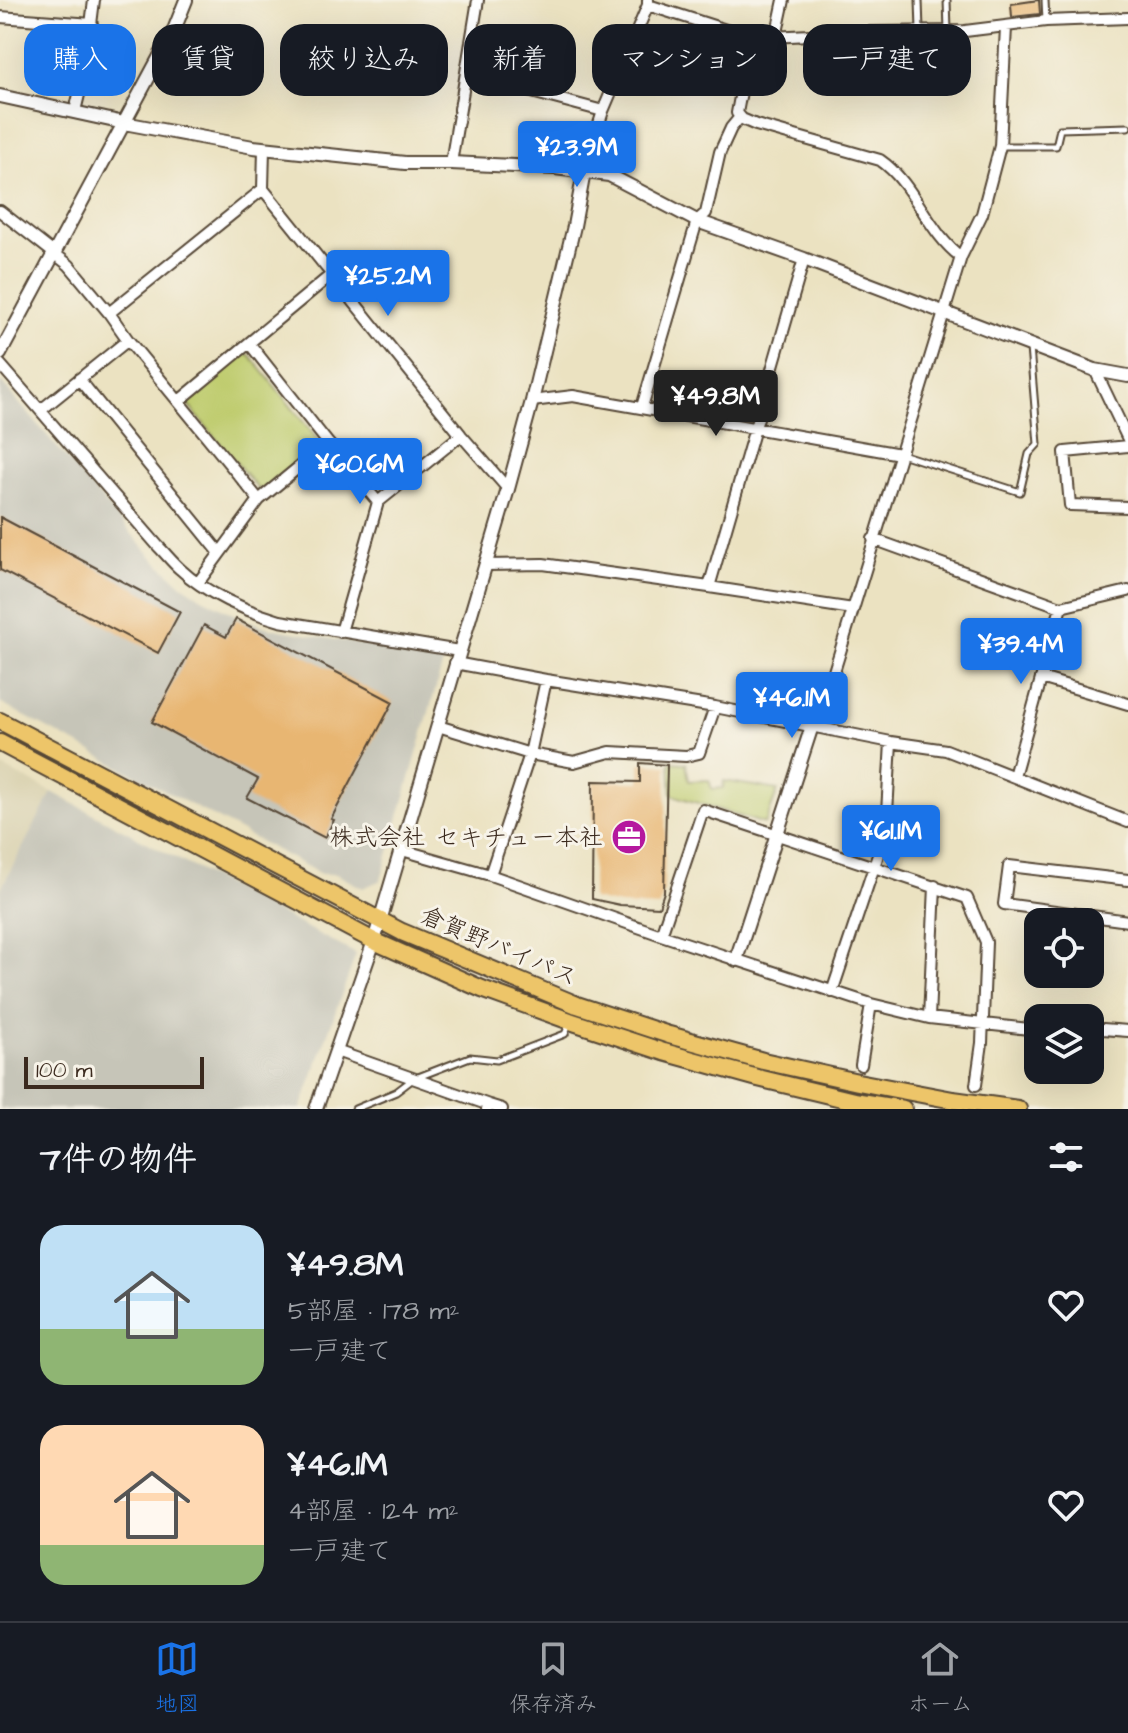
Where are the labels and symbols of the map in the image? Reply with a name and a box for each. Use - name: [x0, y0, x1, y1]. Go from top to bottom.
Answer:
- pin: ¥23.9M: [512, 121, 642, 189]
- pin: ¥25.2M: [323, 250, 453, 318]
- pin: ¥49.8M: [651, 370, 781, 438]
- pin: ¥60.6M: [295, 438, 425, 506]
- pin: ¥39.4M: [956, 618, 1086, 686]
- pin: ¥46.1M: [727, 672, 857, 740]
- pin: ¥61.1M: [826, 805, 956, 873]
- office icon: 株式会社 セキチュー本社: [610, 818, 648, 856]
- place label: 株式会社 セキチュー本社: [329, 821, 603, 855]
- street label: 倉賀野バイパス: [415, 899, 582, 995]
- scale bar: [24, 1053, 204, 1089]

